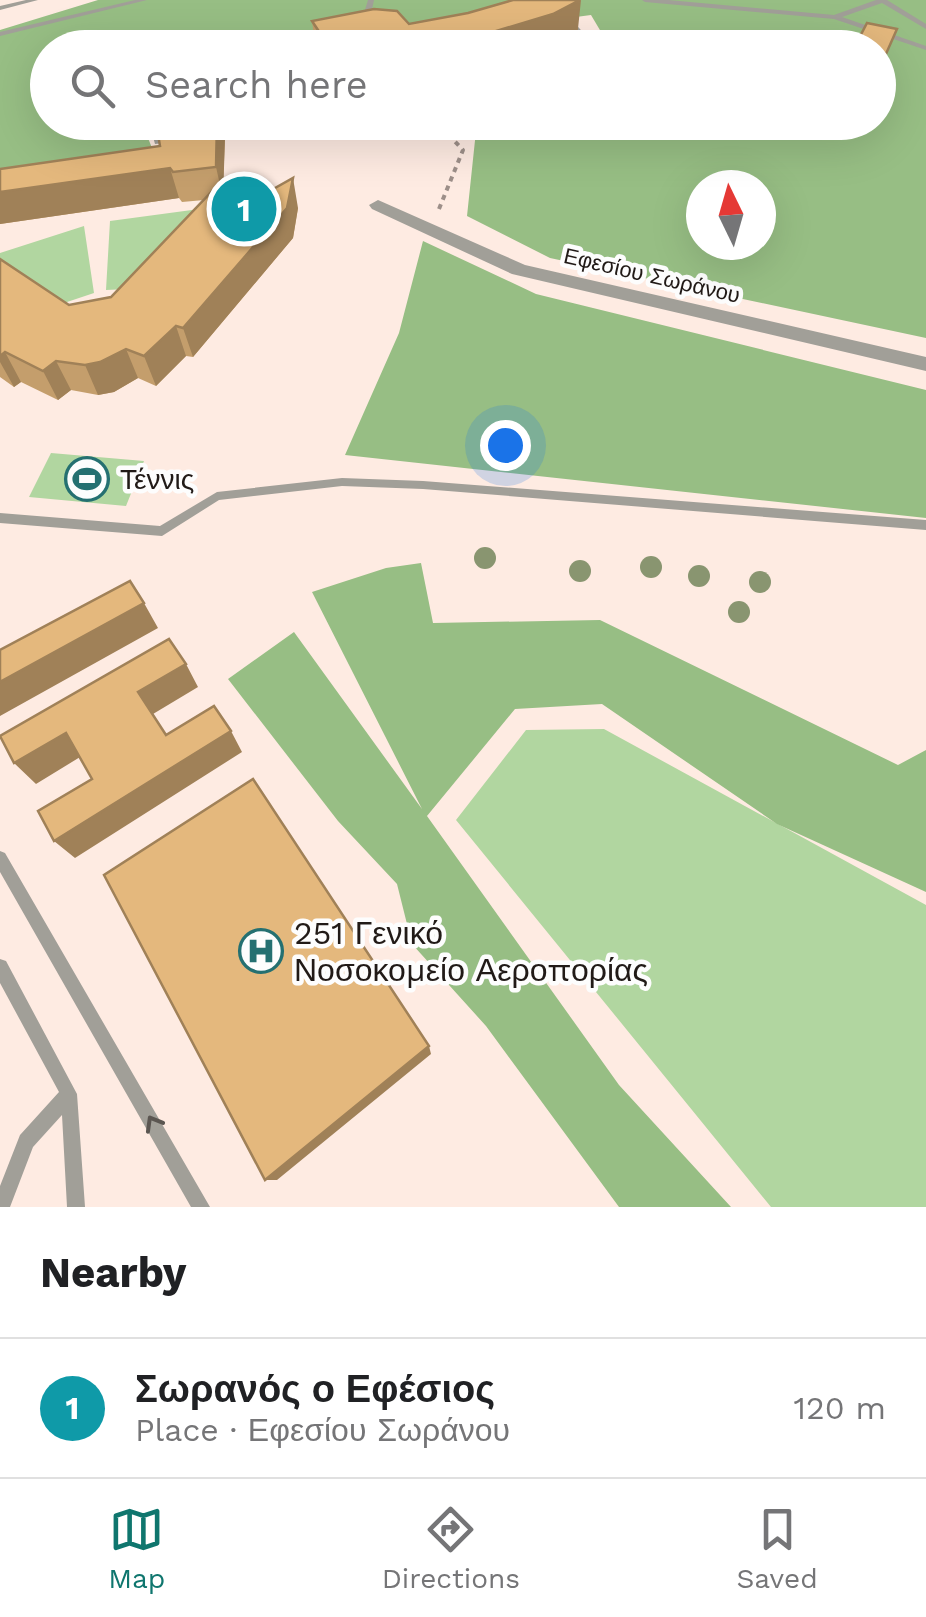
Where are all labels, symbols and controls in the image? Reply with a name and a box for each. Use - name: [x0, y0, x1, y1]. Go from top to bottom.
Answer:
- search box: [30, 30, 896, 140]
- icon: search: [65, 58, 120, 113]
- text: Search here: [145, 63, 368, 107]
- north arrow: [686, 170, 776, 260]
- pin: 1: [212, 172, 276, 246]
- street label: Εφεσίου Σωράνου: [561, 243, 743, 308]
- your location: [480, 420, 531, 471]
- sports icon: Τέννις: [64, 456, 110, 502]
- place label: Τέννις: [120, 463, 194, 496]
- place label: 251 Γενικό Νοσοκομείο Αεροπορίας: [294, 914, 648, 989]
- hospital icon: 251 Γενικό Νοσοκομείο Αεροπορίας: [238, 928, 284, 974]
- one-way arrow: [145, 1115, 165, 1133]
- text: Nearby: [40, 1248, 187, 1297]
- text: Σωρανός ο Εφέσιος: [135, 1367, 495, 1411]
- text: 1: [66, 1389, 79, 1427]
- text: 120 m: [794, 1389, 886, 1427]
- text: Place · Εφεσίου Σωράνου: [135, 1411, 510, 1449]
- tab: Map: [108, 1502, 165, 1595]
- tab: Directions: [382, 1502, 520, 1595]
- tab: Saved: [736, 1502, 818, 1595]

